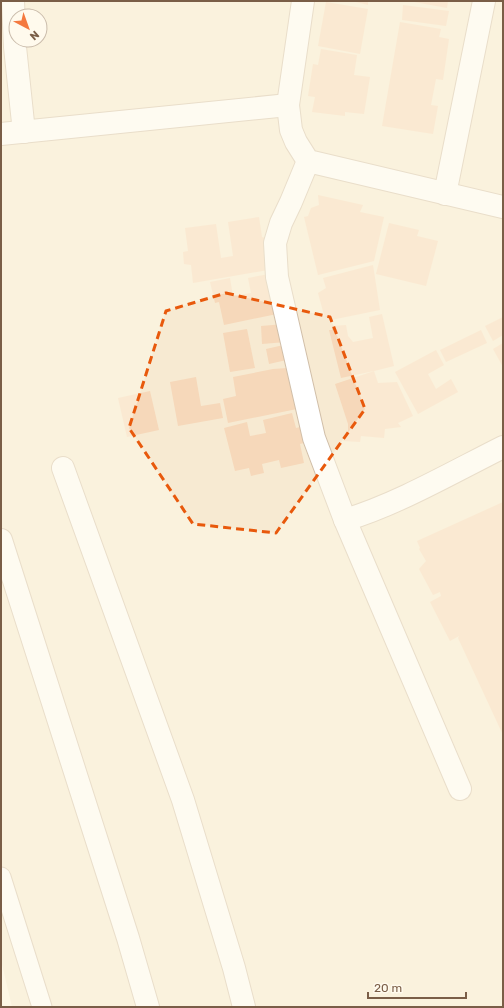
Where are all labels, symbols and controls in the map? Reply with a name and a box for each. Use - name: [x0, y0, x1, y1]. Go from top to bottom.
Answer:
- north arrow: [8, 8, 48, 48]
- text: N: [27, 28, 41, 43]
- scale bar: [368, 974, 466, 1000]
- text: 20 m: [374, 981, 402, 995]

